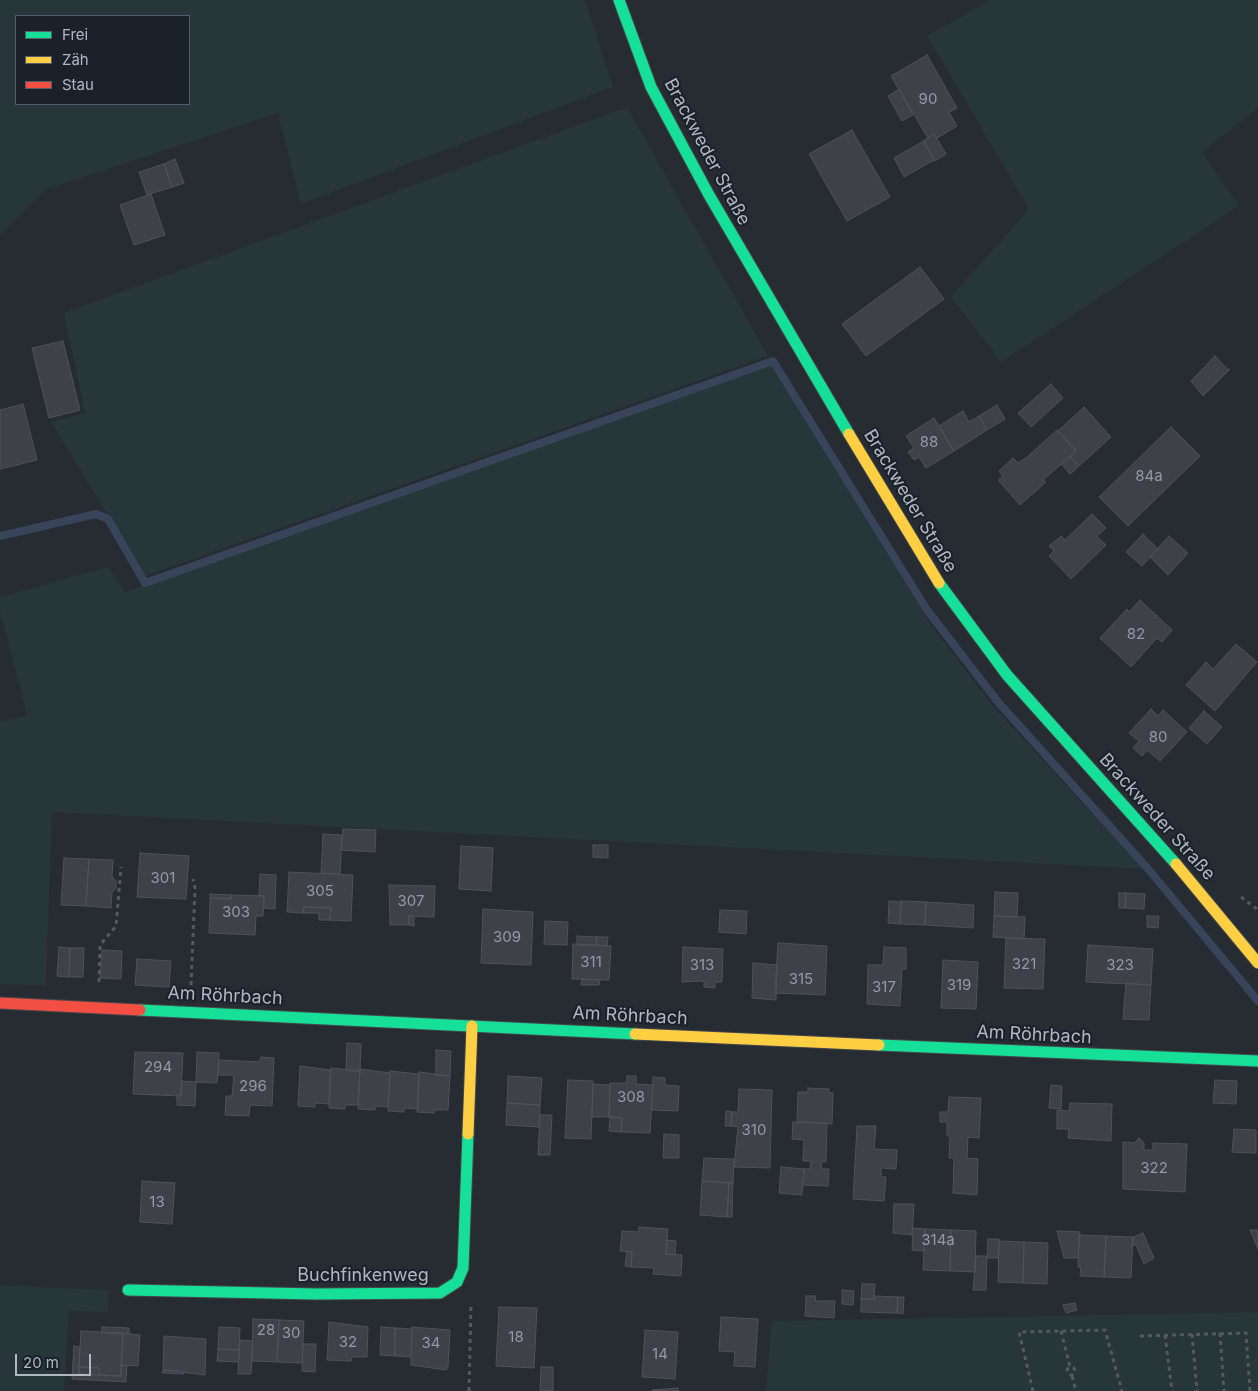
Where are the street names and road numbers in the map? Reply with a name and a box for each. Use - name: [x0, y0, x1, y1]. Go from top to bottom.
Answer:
- street label: Brackweder Straße: [659, 75, 755, 229]
- street label: Brackweder Straße: [859, 426, 961, 576]
- street label: Brackweder Straße: [1094, 749, 1220, 885]
- street label: Am Röhrbach: [167, 982, 283, 1010]
- street label: Am Röhrbach: [572, 1002, 688, 1030]
- street label: Am Röhrbach: [976, 1021, 1092, 1049]
- street label: Buchfinkenweg: [297, 1265, 429, 1287]

